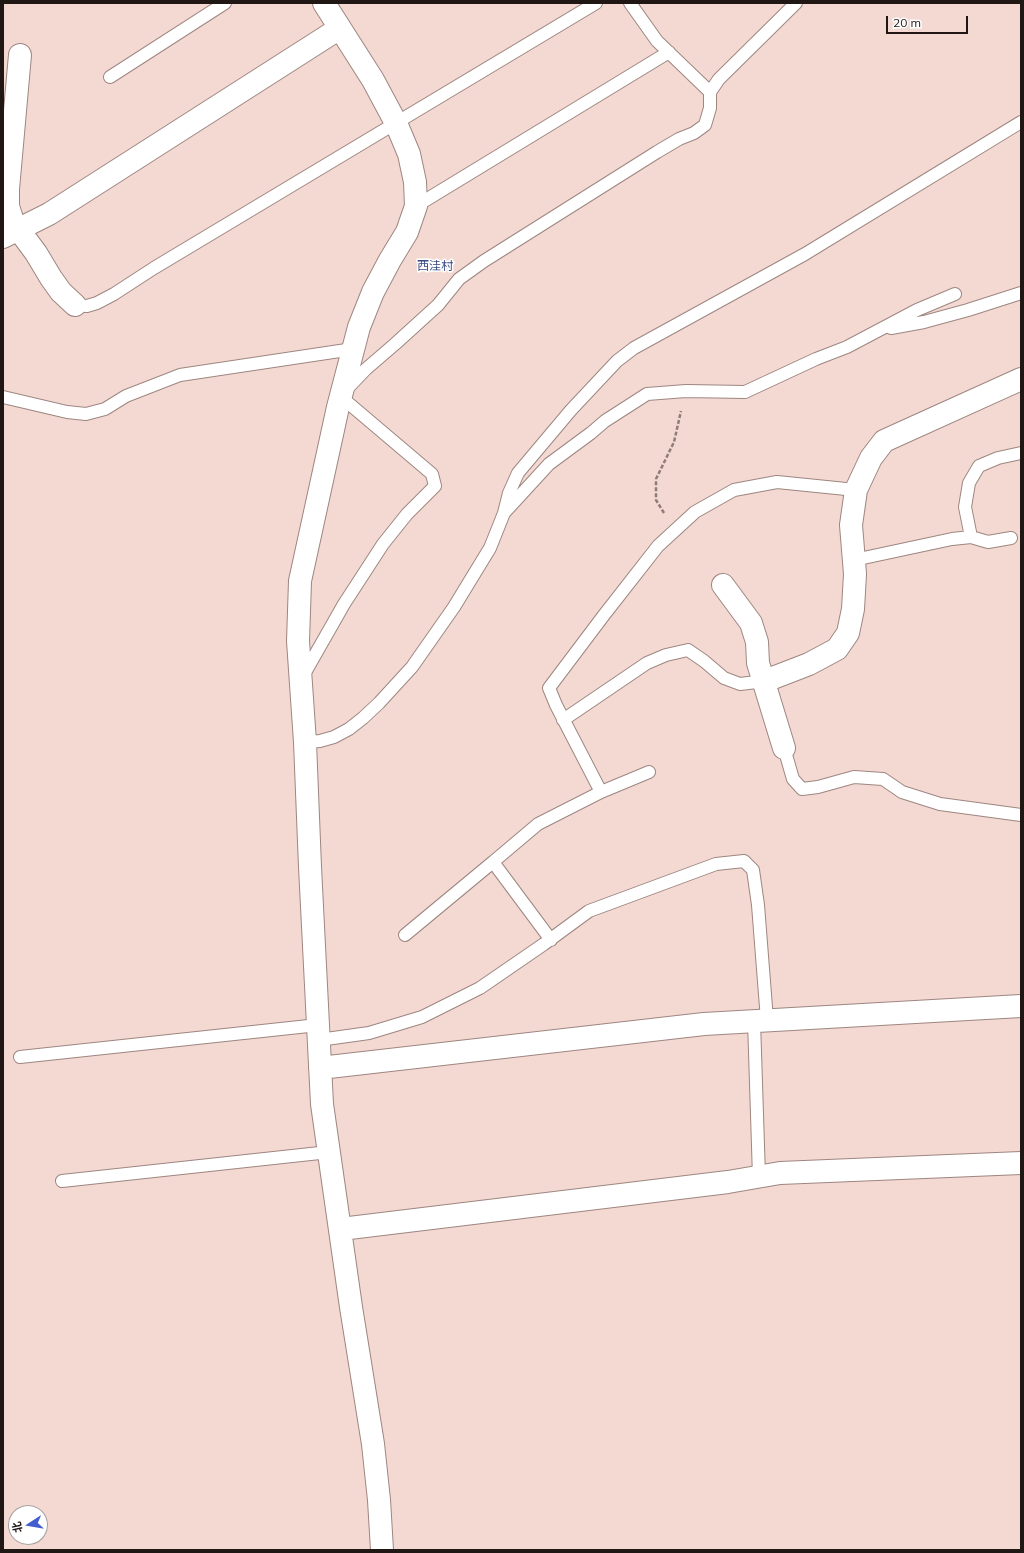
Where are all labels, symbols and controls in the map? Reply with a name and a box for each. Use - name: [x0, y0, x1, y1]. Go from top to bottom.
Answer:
- scale bar: [888, 8, 970, 34]
- text: 20 m: [893, 15, 921, 30]
- district label: 西洼村: [417, 259, 453, 273]
- north arrow: [8, 1505, 48, 1545]
- text: 北: [9, 1520, 25, 1534]

